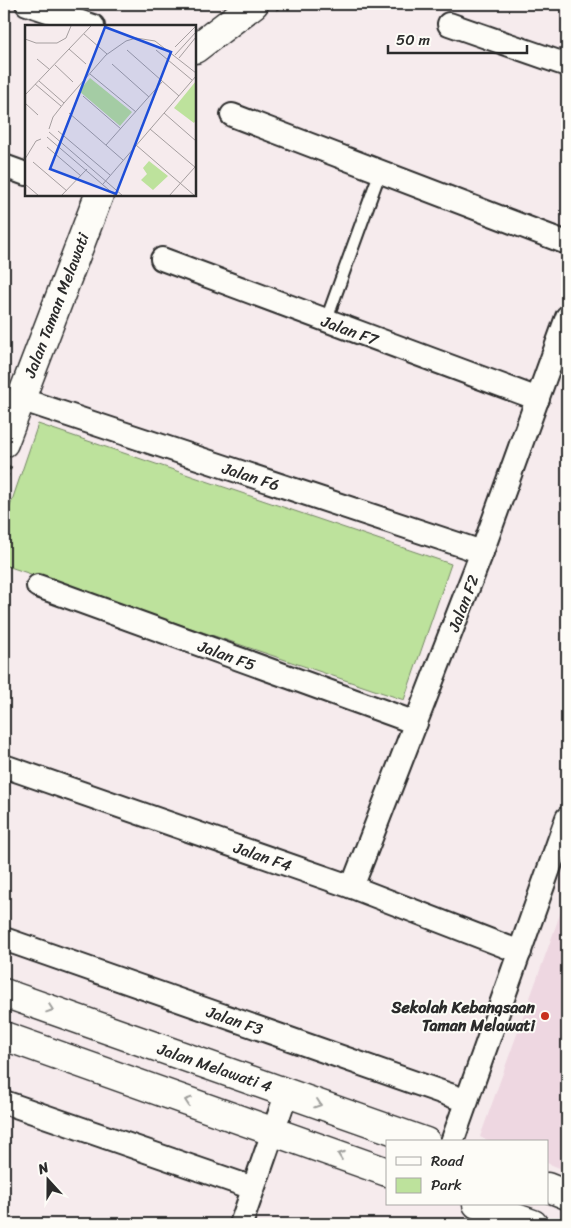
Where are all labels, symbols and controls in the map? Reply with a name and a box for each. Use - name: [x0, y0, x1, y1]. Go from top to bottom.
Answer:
- scale bar: [388, 22, 527, 54]
- inset map: [25, 25, 196, 196]
- text: 50 m: [396, 27, 431, 53]
- street label: Jalan Taman Melawati: [15, 228, 98, 383]
- street label: Jalan F7: [316, 306, 383, 354]
- street label: Jalan F6: [217, 453, 283, 499]
- street label: Jalan F2: [439, 571, 488, 637]
- street label: Jalan F5: [193, 631, 260, 679]
- street label: Jalan F4: [229, 833, 296, 880]
- place label: Sekolah Kebangsaan Taman Melawati: [390, 993, 536, 1040]
- street label: Jalan F3: [202, 997, 267, 1044]
- one-way arrow: [45, 1003, 53, 1013]
- marker: Sekolah Kebangsaan Taman Melawati: [539, 1010, 551, 1022]
- street label: Jalan Melawati 4: [153, 1034, 276, 1101]
- one-way arrow: [185, 1097, 193, 1107]
- one-way arrow: [314, 1098, 322, 1108]
- legend: [386, 1140, 548, 1206]
- text: Road: [431, 1148, 464, 1174]
- one-way arrow: [338, 1151, 346, 1161]
- text: N: [34, 1155, 53, 1182]
- north arrow: [22, 1156, 72, 1206]
- text: Park: [431, 1172, 462, 1198]

